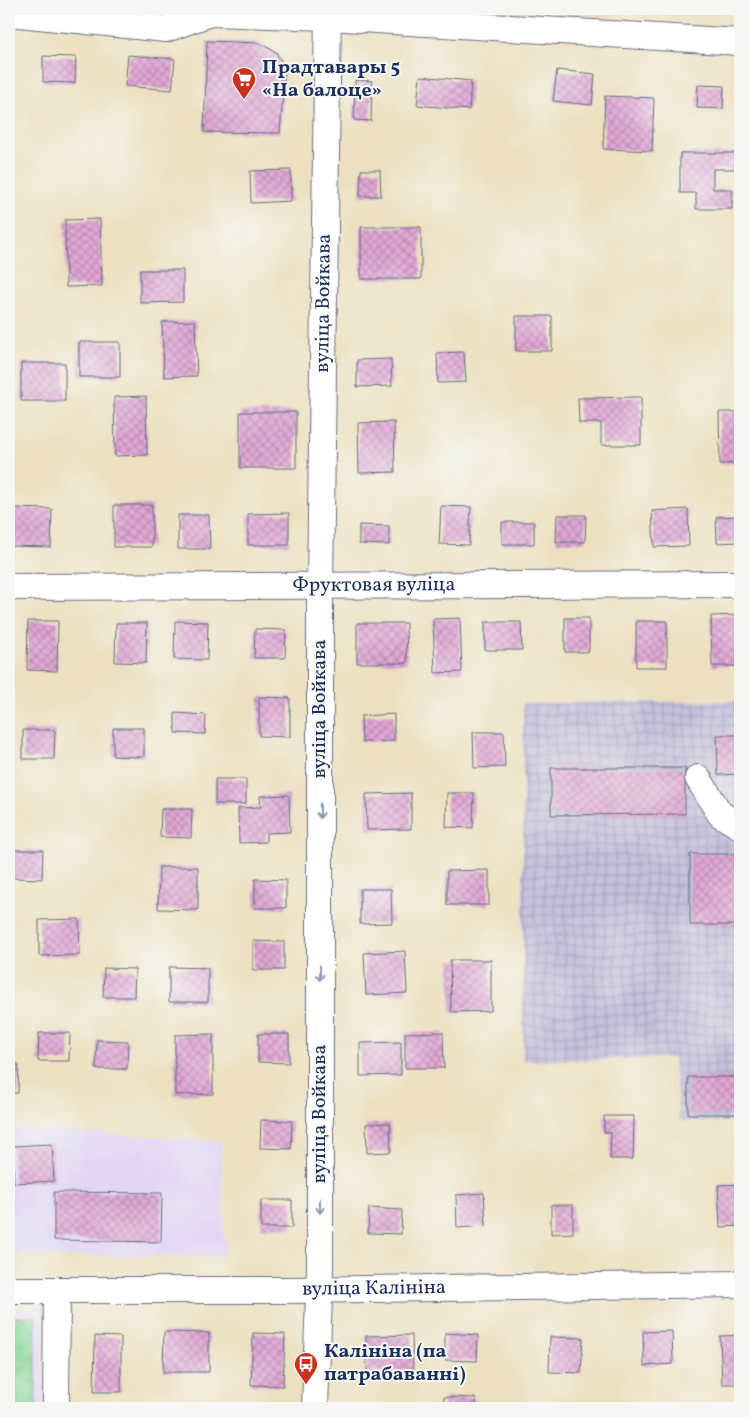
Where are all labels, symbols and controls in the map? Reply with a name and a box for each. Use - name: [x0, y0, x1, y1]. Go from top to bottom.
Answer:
- place label: Прадтавары 5 «На балоце»: [262, 54, 400, 105]
- supermarket icon: Прадтавары 5 «На балоце»: [231, 66, 257, 100]
- street label: вуліца Войкава: [309, 233, 339, 373]
- street label: Фруктовая вуліца: [292, 571, 456, 600]
- street label: вуліца Войкава: [306, 640, 334, 778]
- one-way arrow: [315, 802, 325, 818]
- one-way arrow: [315, 964, 325, 981]
- street label: вуліца Войкава: [306, 1045, 334, 1183]
- one-way arrow: [315, 1197, 325, 1213]
- street label: вуліца Калініна: [302, 1274, 446, 1304]
- place label: Калініна (па патрабаванні): [324, 1338, 466, 1389]
- bus stop icon: Калініна (па патрабаванні): [293, 1351, 319, 1385]

